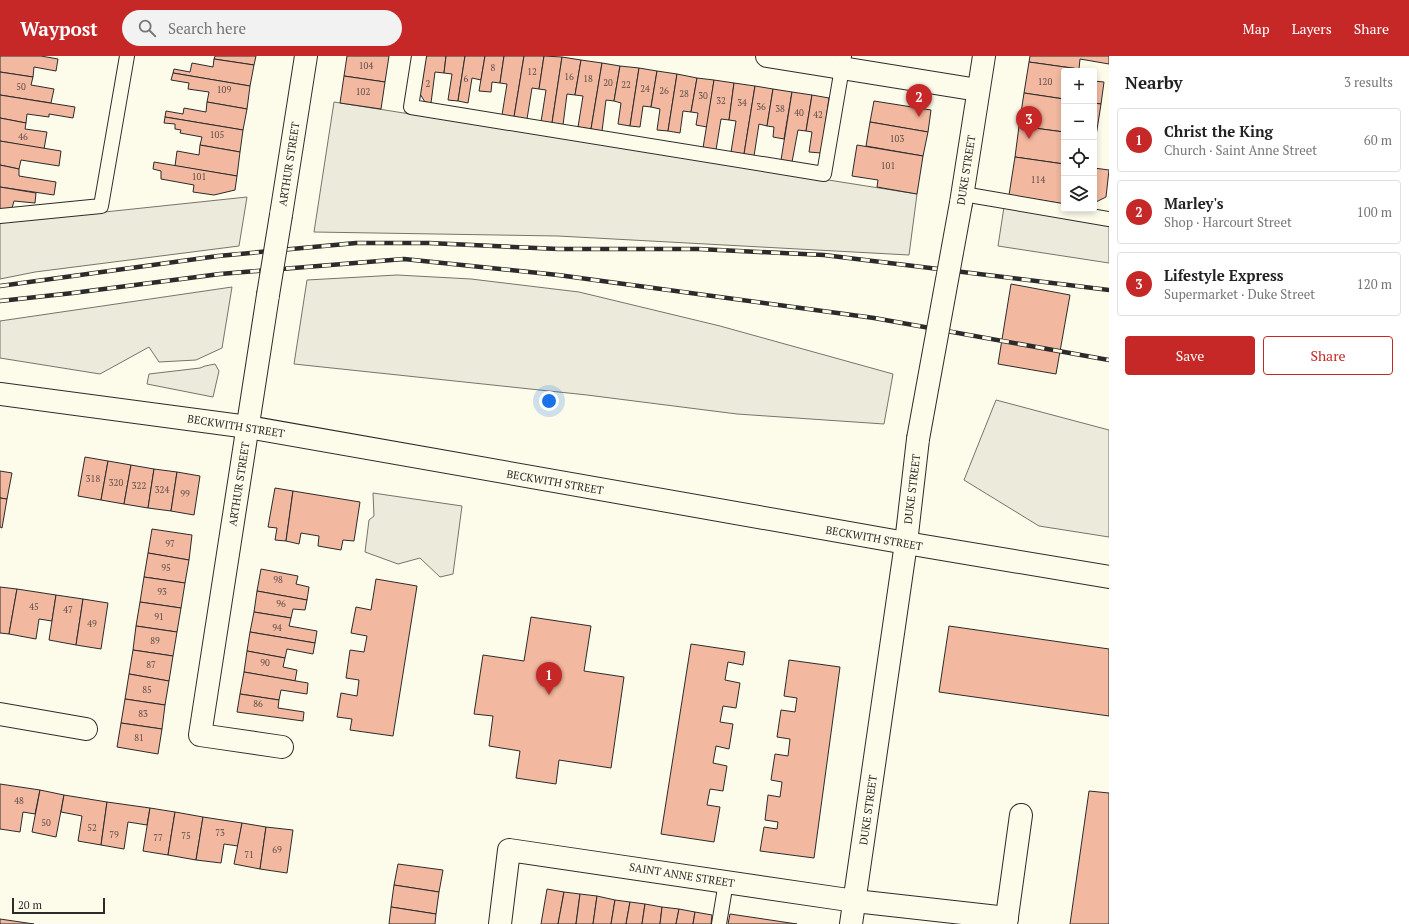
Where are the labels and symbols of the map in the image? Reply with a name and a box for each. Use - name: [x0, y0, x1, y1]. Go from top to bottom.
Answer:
- house number: 104: [359, 60, 373, 72]
- house number: 8: [491, 62, 496, 74]
- house number: 12: [527, 66, 537, 78]
- house number: 16: [564, 71, 574, 83]
- house number: 6: [464, 73, 469, 85]
- house number: 18: [583, 73, 593, 85]
- house number: 120: [1038, 76, 1052, 88]
- house number: 20: [603, 77, 613, 89]
- house number: 2: [426, 78, 431, 90]
- house number: 22: [621, 79, 631, 91]
- house number: 50: [16, 81, 26, 93]
- house number: 24: [640, 83, 650, 95]
- house number: 109: [217, 84, 231, 96]
- pin: 2: [906, 84, 932, 117]
- house number: 26: [659, 85, 669, 97]
- house number: 102: [356, 86, 370, 98]
- house number: 28: [679, 88, 689, 100]
- house number: 30: [698, 90, 708, 102]
- house number: 32: [716, 95, 726, 107]
- house number: 34: [737, 97, 747, 109]
- house number: 36: [756, 101, 766, 113]
- house number: 38: [775, 103, 785, 115]
- pin: 3: [1016, 106, 1042, 139]
- house number: 40: [794, 107, 804, 119]
- house number: 42: [813, 109, 823, 121]
- street label: ARTHUR STREET: [275, 121, 303, 207]
- house number: 105: [210, 129, 224, 141]
- house number: 46: [18, 131, 28, 143]
- house number: 103: [890, 133, 904, 145]
- street label: DUKE STREET: [954, 134, 978, 206]
- house number: 101: [881, 160, 895, 172]
- house number: 101: [192, 171, 206, 183]
- house number: 114: [1031, 174, 1045, 186]
- your location: [539, 391, 559, 411]
- street label: BECKWITH STREET: [186, 411, 286, 441]
- street label: ARTHUR STREET: [225, 441, 253, 527]
- street label: DUKE STREET: [901, 453, 923, 525]
- street label: BECKWITH STREET: [505, 467, 605, 497]
- house number: 318: [86, 473, 100, 485]
- house number: 320: [109, 477, 123, 489]
- house number: 322: [132, 480, 146, 492]
- house number: 324: [155, 484, 169, 496]
- house number: 99: [180, 488, 190, 500]
- street label: BECKWITH STREET: [824, 523, 924, 553]
- house number: 97: [165, 538, 175, 550]
- house number: 95: [161, 562, 171, 574]
- house number: 98: [273, 574, 283, 586]
- house number: 93: [157, 586, 167, 598]
- house number: 96: [276, 598, 286, 610]
- house number: 45: [29, 601, 39, 613]
- house number: 47: [63, 604, 73, 616]
- house number: 91: [154, 611, 164, 623]
- house number: 49: [87, 618, 97, 630]
- house number: 94: [272, 622, 282, 634]
- house number: 89: [150, 635, 160, 647]
- house number: 90: [260, 657, 270, 669]
- house number: 87: [146, 659, 156, 671]
- pin: 1: [536, 662, 562, 695]
- house number: 85: [142, 684, 152, 696]
- house number: 86: [253, 698, 263, 710]
- house number: 83: [138, 708, 148, 720]
- house number: 81: [134, 732, 144, 744]
- street label: DUKE STREET: [856, 774, 880, 846]
- house number: 48: [14, 795, 24, 807]
- house number: 50: [41, 817, 51, 829]
- house number: 52: [87, 822, 97, 834]
- house number: 73: [215, 827, 225, 839]
- house number: 79: [109, 829, 119, 841]
- house number: 75: [181, 830, 191, 842]
- house number: 77: [153, 832, 163, 844]
- house number: 69: [272, 844, 282, 856]
- house number: 71: [244, 849, 254, 861]
- street label: SAINT ANNE STREET: [628, 860, 736, 890]
- scale bar: [12, 896, 105, 915]

